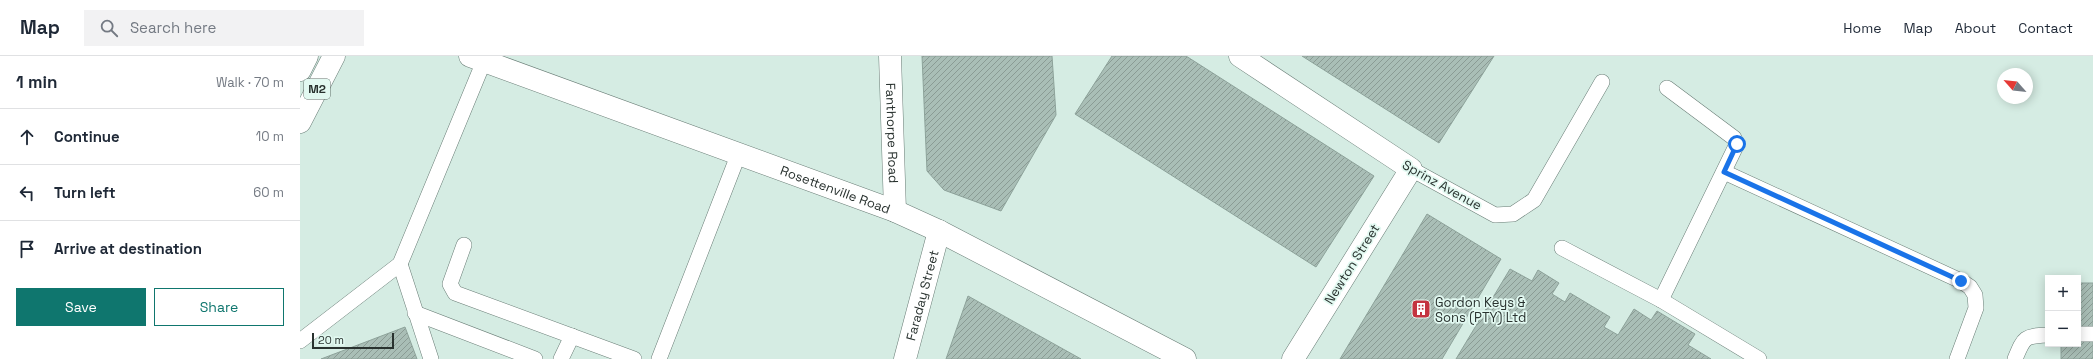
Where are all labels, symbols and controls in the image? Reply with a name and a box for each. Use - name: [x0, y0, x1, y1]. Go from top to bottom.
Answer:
- search box: [84, 10, 364, 46]
- text: Map: [20, 15, 60, 40]
- icon: search: [98, 17, 120, 39]
- text: Search here: [130, 18, 216, 37]
- text: Home: [1843, 19, 1881, 37]
- text: Map: [1903, 19, 1933, 37]
- text: About: [1955, 19, 1996, 37]
- text: Contact: [2018, 19, 2073, 37]
- north arrow: [1997, 68, 2033, 104]
- text: 1 min: [16, 71, 58, 93]
- text: Walk · 70 m: [216, 74, 284, 91]
- road number: M2: [304, 79, 330, 99]
- street label: Fanthorpe Road: [882, 82, 903, 183]
- icon: ahead: [16, 126, 38, 148]
- text: Continue: [54, 127, 120, 146]
- text: 10 m: [256, 128, 284, 145]
- route start: [1728, 135, 1746, 153]
- street label: Sprinz Avenue: [1399, 156, 1485, 214]
- street label: Rosettenville Road: [778, 161, 893, 217]
- icon: left: [16, 182, 38, 204]
- text: Turn left: [54, 183, 116, 202]
- text: 60 m: [253, 184, 284, 201]
- street label: Newton Street: [1321, 221, 1383, 307]
- icon: arrive: [16, 238, 38, 260]
- text: Arrive at destination: [54, 239, 202, 258]
- street label: Faraday Street: [902, 248, 942, 342]
- route end: [1952, 272, 1970, 290]
- map controls: [2045, 275, 2081, 347]
- button: +: [2045, 275, 2081, 311]
- button: Save: [16, 288, 146, 326]
- button: Share: [154, 288, 284, 326]
- place label: Gordon Keys & Sons (PTY) Ltd: [1435, 294, 1526, 326]
- building icon: Gordon Keys & Sons (PTY) Ltd: [1410, 298, 1432, 320]
- button: −: [2045, 311, 2081, 347]
- scale bar: [312, 331, 394, 350]
- text: 20 m: [318, 333, 344, 347]

